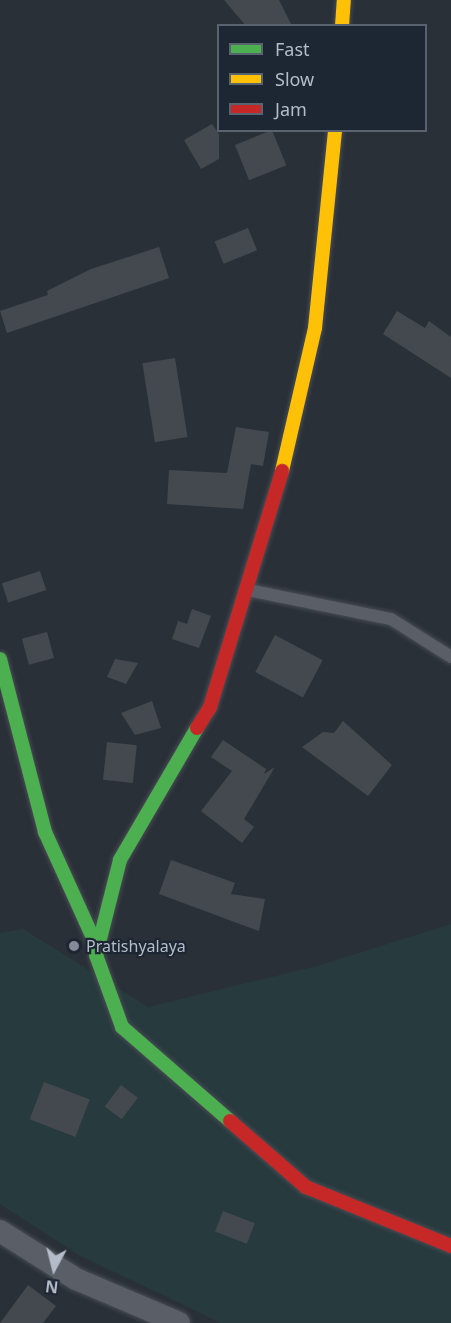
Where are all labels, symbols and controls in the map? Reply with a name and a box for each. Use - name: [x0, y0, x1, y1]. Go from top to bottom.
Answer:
- legend: [217, 24, 427, 132]
- text: Fast: [275, 37, 310, 61]
- text: Slow: [275, 67, 314, 91]
- text: Jam: [275, 97, 307, 121]
- place label: Pratishyalaya: [86, 936, 186, 956]
- marker: Pratishyalaya: [67, 939, 81, 953]
- north arrow: [24, 1239, 84, 1299]
- text: N: [44, 1275, 60, 1299]

